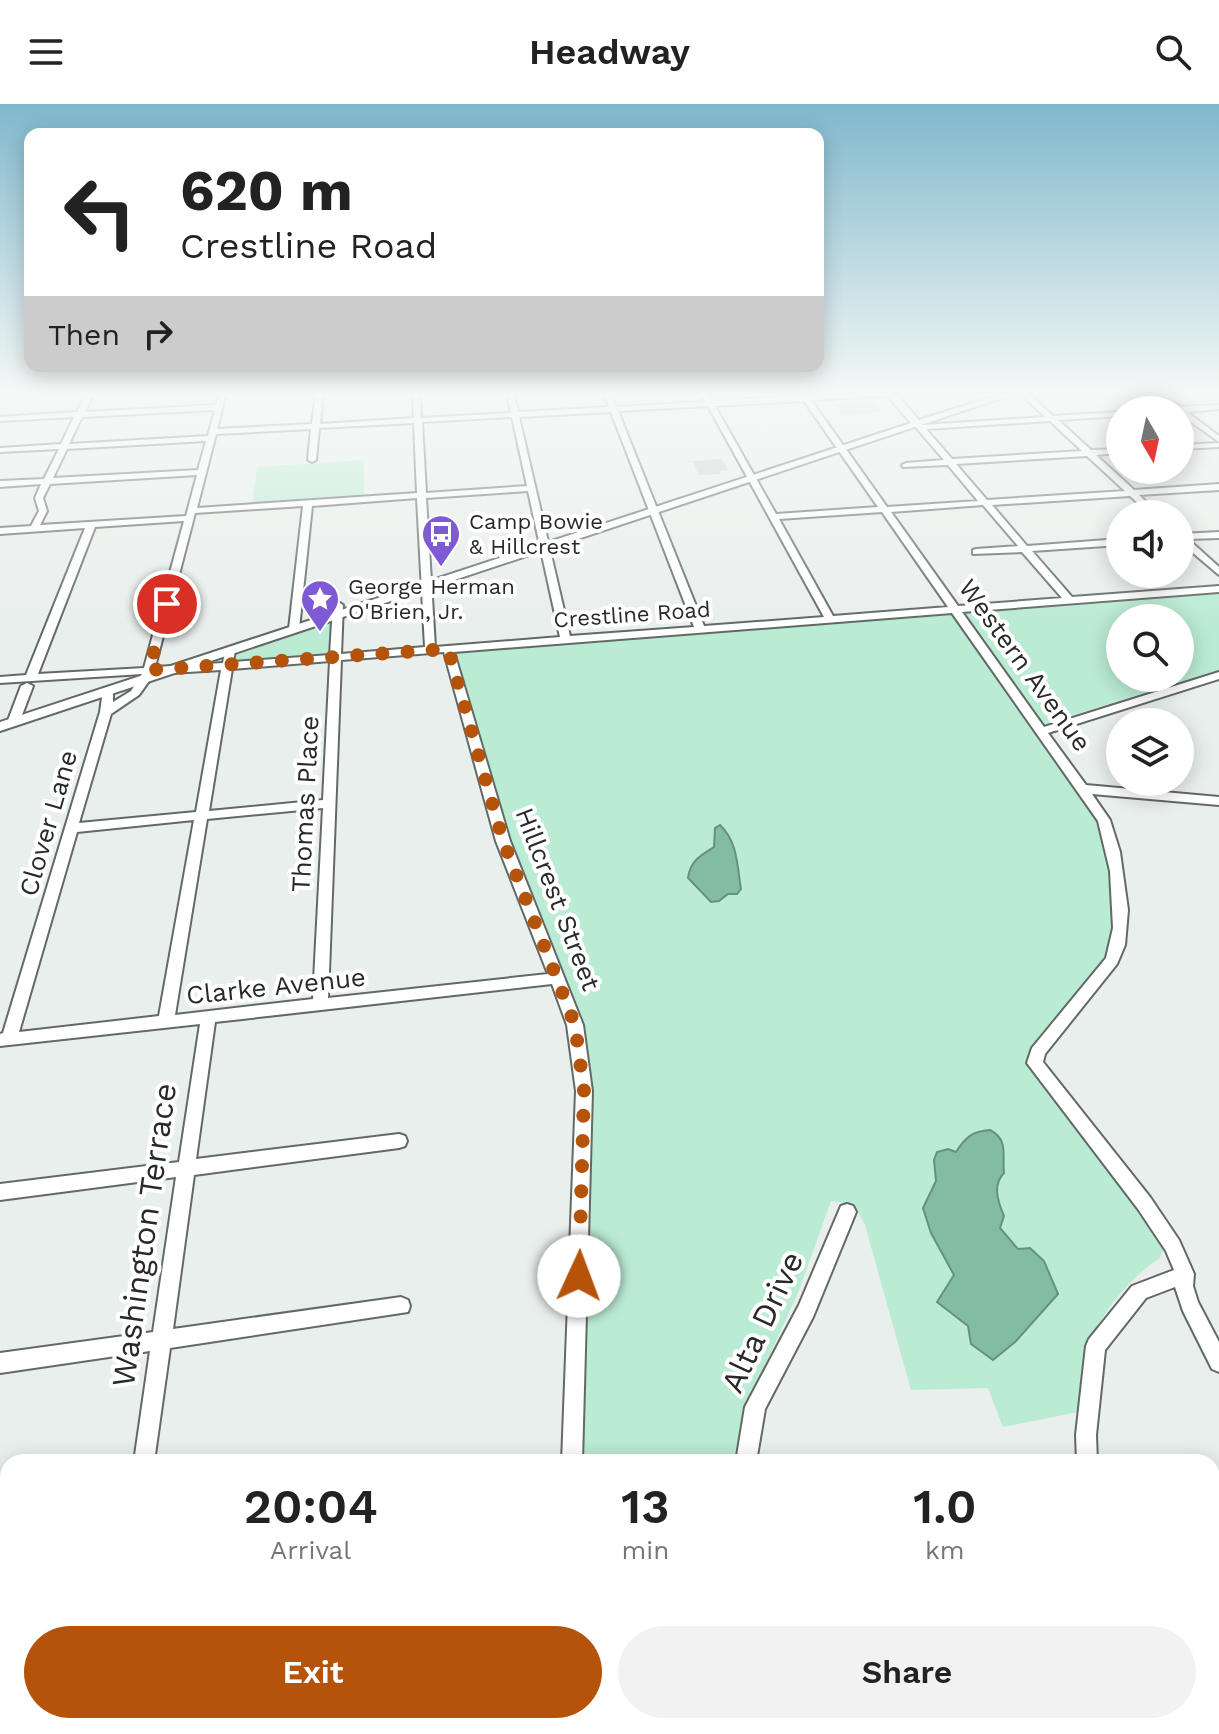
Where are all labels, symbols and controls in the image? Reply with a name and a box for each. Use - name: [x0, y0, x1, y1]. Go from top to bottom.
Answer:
- icon: menu: [24, 30, 68, 74]
- icon: search: [1151, 30, 1195, 74]
- text: Headway: [529, 31, 690, 73]
- text: 620 m: [180, 158, 353, 224]
- icon: left: [48, 160, 152, 264]
- text: Crestline Road: [180, 225, 437, 267]
- icon: right: [136, 312, 180, 356]
- text: Then: [48, 317, 120, 352]
- north arrow: [1106, 396, 1194, 484]
- map controls: [1106, 396, 1194, 796]
- button: sound: [1106, 500, 1194, 588]
- place label: Camp Bowie & Hillcrest: [469, 509, 603, 559]
- bus stop icon: Camp Bowie & Hillcrest: [420, 513, 462, 568]
- pin: [133, 570, 201, 638]
- street label: Western Avenue: [953, 573, 1097, 757]
- place label: George Herman O'Brien, Jr.: [348, 574, 515, 624]
- place icon: George Herman O'Brien, Jr.: [299, 578, 341, 633]
- icon: arrive: [145, 582, 189, 626]
- street label: Crestline Road: [553, 597, 711, 632]
- button: search: [1106, 604, 1194, 692]
- button: layers: [1106, 708, 1194, 796]
- street label: Thomas Place: [285, 715, 325, 893]
- street label: Clover Lane: [13, 747, 83, 899]
- street label: Hillcrest Street: [509, 803, 607, 995]
- street label: Clarke Avenue: [185, 962, 367, 1010]
- street label: Washington Terrace: [104, 1081, 184, 1389]
- position arrow: [537, 1234, 621, 1318]
- street label: Alta Drive: [713, 1245, 811, 1399]
- text: 20:04: [244, 1478, 378, 1535]
- text: 13: [621, 1478, 670, 1535]
- text: 1.0: [913, 1478, 976, 1535]
- text: Arrival: [270, 1535, 351, 1565]
- text: min: [622, 1535, 669, 1565]
- text: km: [925, 1535, 965, 1565]
- button: Exit: [24, 1626, 602, 1718]
- button: Share: [618, 1626, 1196, 1718]

